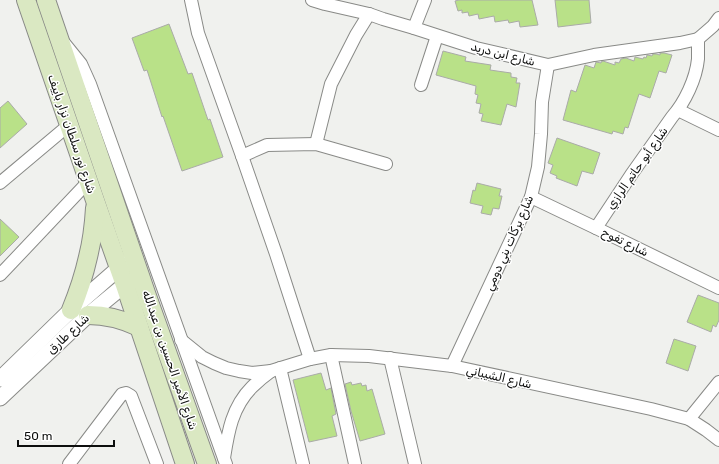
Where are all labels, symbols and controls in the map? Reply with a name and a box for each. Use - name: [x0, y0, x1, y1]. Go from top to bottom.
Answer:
- street label: شارع ابن دريد: [469, 39, 537, 71]
- street label: شارع نور سلطان نزار باييف: [43, 72, 99, 196]
- street label: شارع أبو حاتم الرازي: [603, 124, 672, 213]
- street label: شارع بركات بني دومي: [482, 193, 538, 294]
- street label: شارع تفوح: [598, 225, 651, 261]
- street label: شارع الأمير الحسين بن عبدالله: [138, 288, 200, 432]
- street label: شارع طارق: [44, 311, 93, 358]
- street label: شارع الشيباني: [464, 363, 533, 393]
- scale bar: [18, 422, 114, 448]
- text: 50 m: [24, 429, 52, 443]

